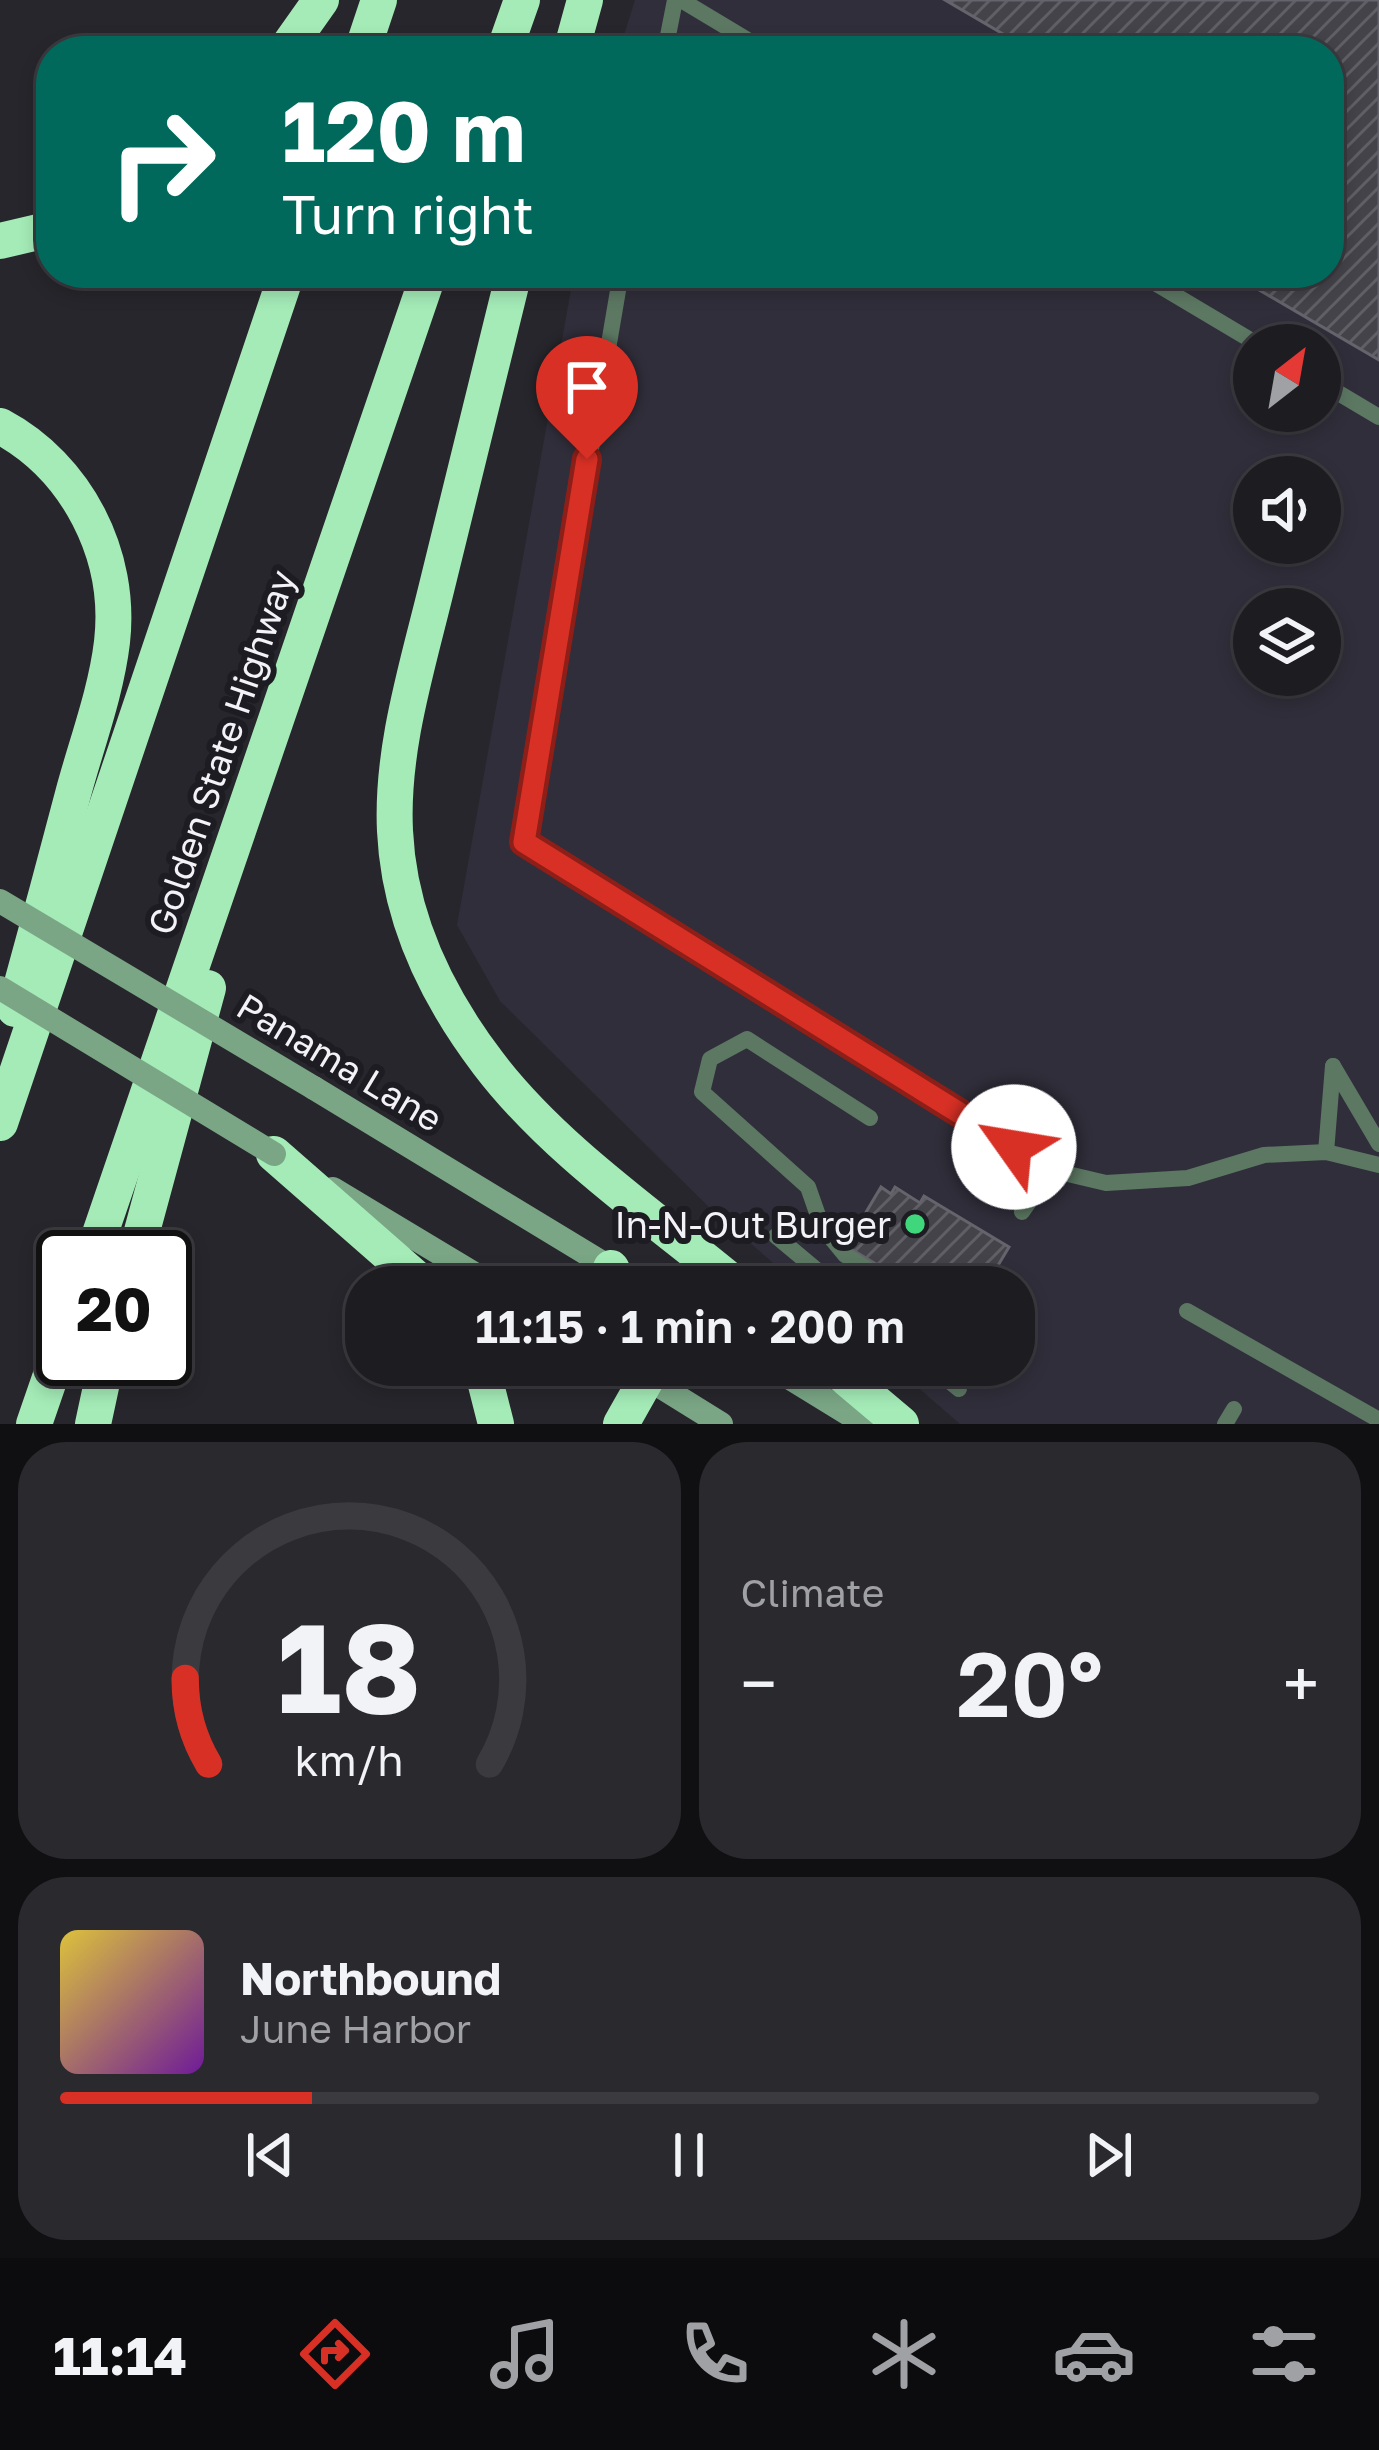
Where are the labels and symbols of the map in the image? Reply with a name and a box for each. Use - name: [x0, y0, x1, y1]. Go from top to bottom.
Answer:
- north arrow: [1233, 324, 1341, 432]
- pin: [536, 336, 638, 459]
- street label: Golden State Highway: [138, 564, 304, 940]
- street label: Panama Lane: [230, 984, 450, 1140]
- position arrow: [951, 1084, 1077, 1210]
- place label: In-N-Out Burger: [614, 1203, 891, 1246]
- marker: In-N-Out Burger: [902, 1211, 928, 1237]
- speed limit sign: 20: [36, 1230, 192, 1386]

